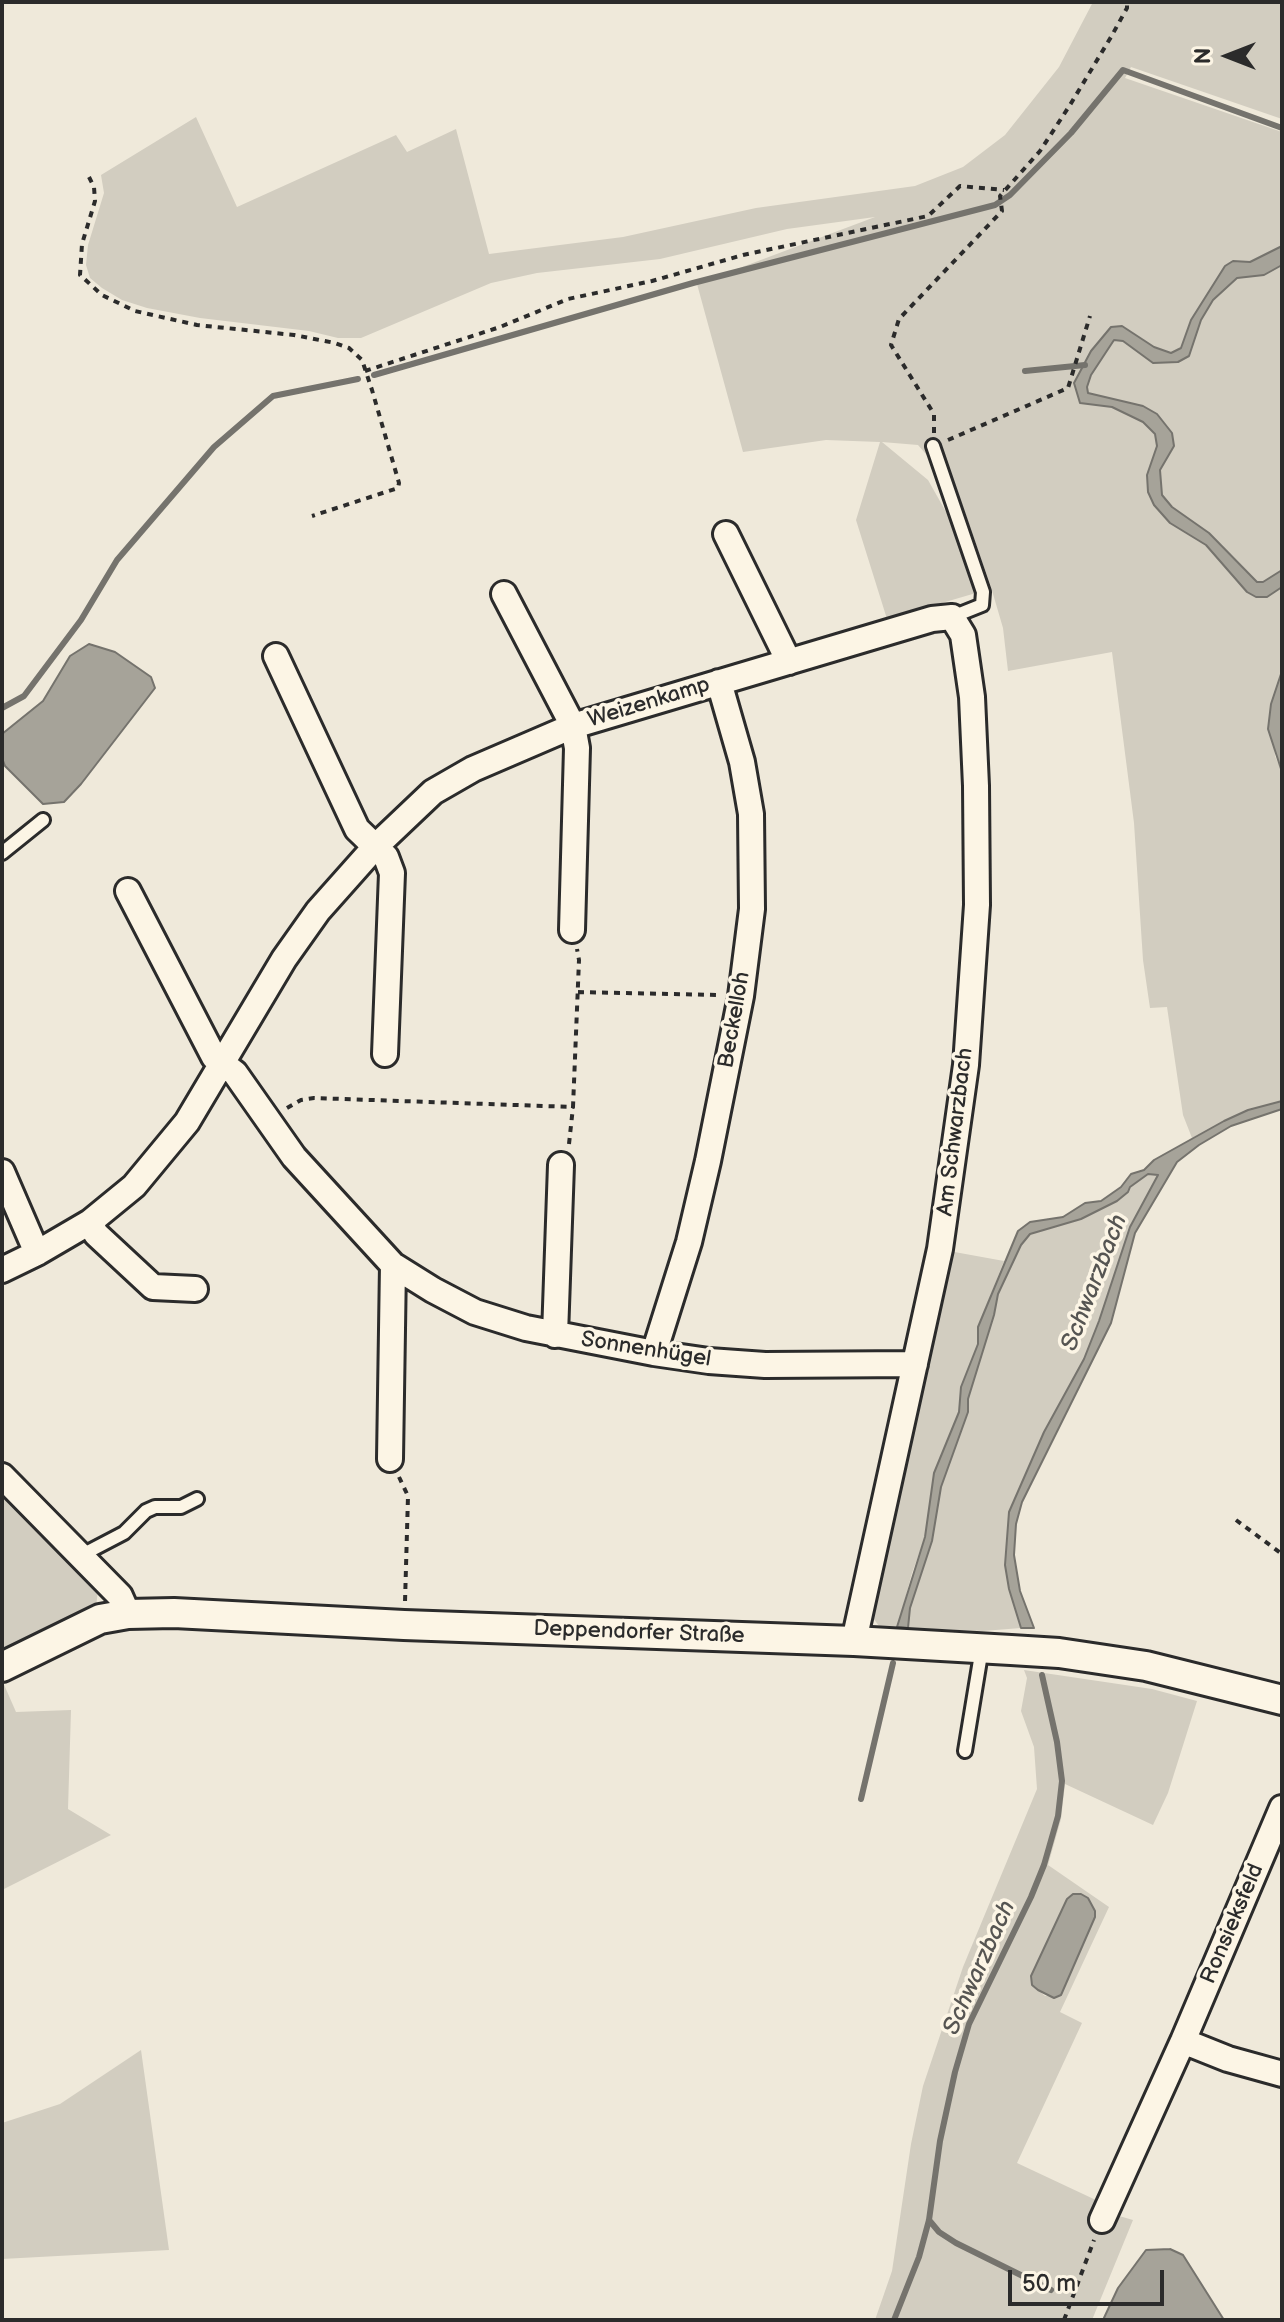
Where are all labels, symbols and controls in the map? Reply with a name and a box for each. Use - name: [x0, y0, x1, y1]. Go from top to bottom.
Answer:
- north arrow: [1188, 16, 1268, 96]
- text: N: [1190, 48, 1217, 64]
- street label: Weizenkamp: [585, 672, 713, 734]
- street label: Beckelloh: [714, 970, 756, 1070]
- street label: Am Schwarzbach: [933, 1046, 979, 1218]
- water label: Schwarzbach: [1056, 1211, 1134, 1355]
- street label: Sonnenhügel: [579, 1327, 713, 1373]
- street label: Deppendorfer Straße: [533, 1616, 745, 1650]
- street label: Ronsieksfeld: [1196, 1860, 1270, 1988]
- water label: Schwarzbach: [938, 1896, 1022, 2040]
- scale bar: [1012, 2254, 1168, 2304]
- text: 50 m: [1022, 2269, 1076, 2298]

